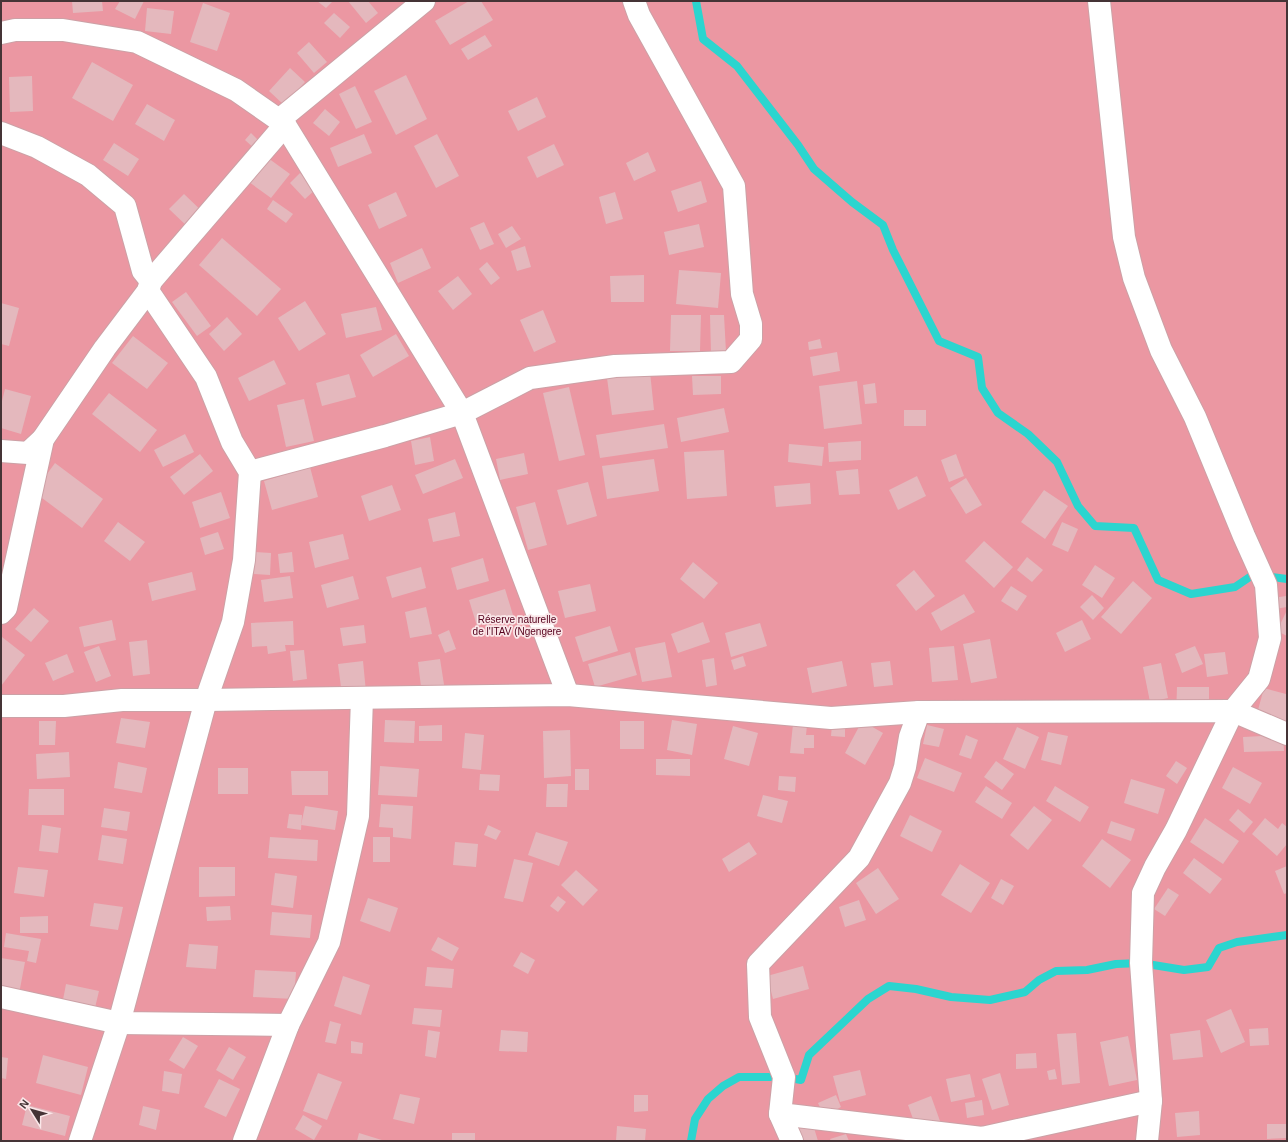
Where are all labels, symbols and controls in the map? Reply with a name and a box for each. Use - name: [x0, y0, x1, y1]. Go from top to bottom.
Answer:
- park label: Réserve naturelle de l'ITAV (Ngengere: [473, 614, 562, 637]
- north arrow: [12, 1090, 52, 1130]
- text: N: [17, 1097, 31, 1111]

